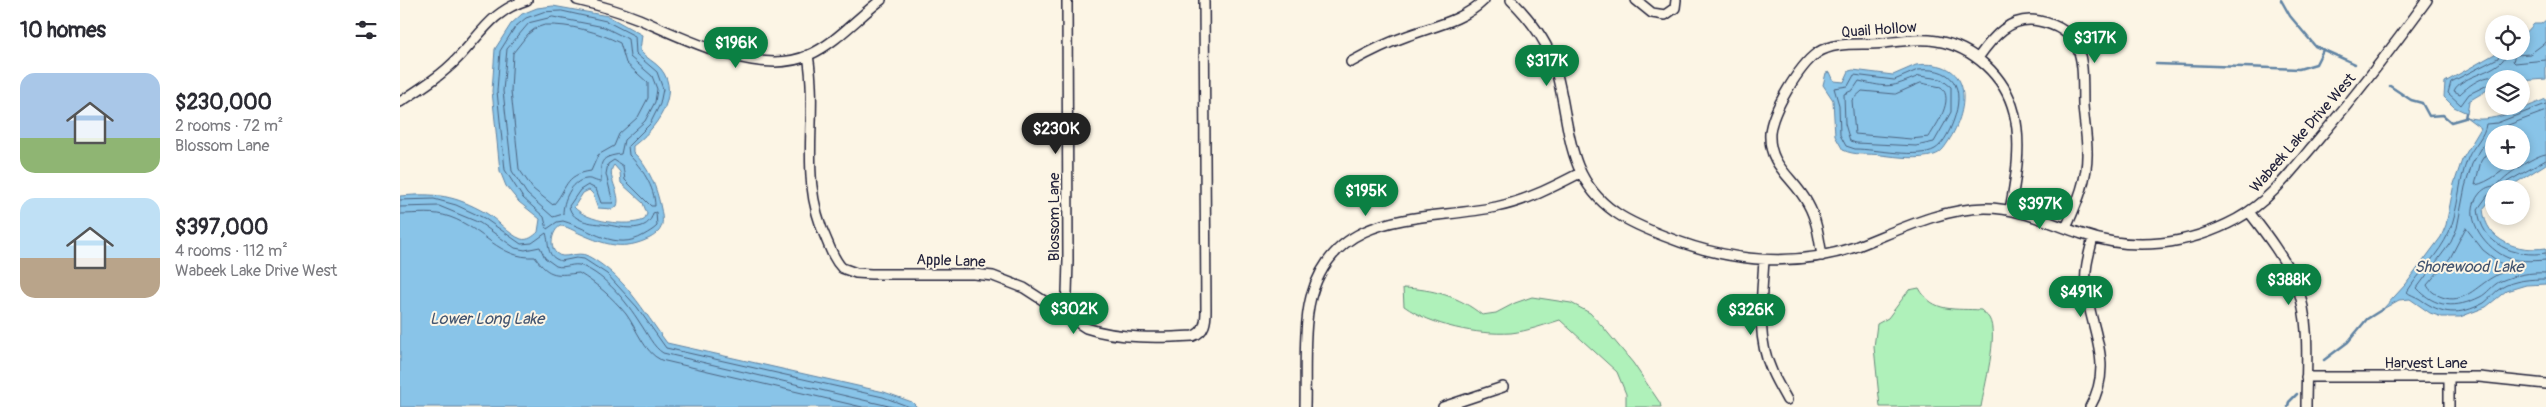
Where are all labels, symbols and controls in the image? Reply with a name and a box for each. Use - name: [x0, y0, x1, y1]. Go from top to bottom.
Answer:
- map controls: [2485, 15, 2530, 225]
- button: locate: [2485, 15, 2530, 60]
- icon: filters: [352, 16, 380, 44]
- text: 10 homes: [20, 17, 106, 44]
- street label: Quail Hollow: [1840, 18, 1918, 42]
- pin: $317K: [2060, 22, 2130, 64]
- pin: $196K: [701, 27, 771, 69]
- text: $317K: [2074, 28, 2116, 48]
- text: $196K: [715, 33, 757, 53]
- pin: $317K: [1512, 44, 1582, 87]
- text: $317K: [1526, 51, 1568, 71]
- street label: Wabeek Lake Drive West: [2246, 69, 2361, 197]
- button: layers: [2485, 70, 2530, 115]
- text: $230,000: [175, 89, 272, 116]
- icon: home: [60, 93, 120, 153]
- pin: $230K: [1021, 112, 1091, 155]
- text: 2 rooms · 72 m²: [175, 116, 283, 136]
- text: $230K: [1033, 119, 1079, 139]
- button: +: [2485, 125, 2530, 170]
- text: Blossom Lane: [175, 136, 269, 156]
- street label: Blossom Lane: [1045, 172, 1064, 261]
- pin: $195K: [1331, 174, 1401, 217]
- button: −: [2485, 180, 2530, 225]
- text: $195K: [1345, 181, 1387, 201]
- pin: $397K: [2005, 188, 2075, 230]
- text: $397K: [2018, 194, 2062, 214]
- text: $397,000: [175, 214, 268, 241]
- icon: home: [60, 218, 120, 278]
- text: 4 rooms · 112 m²: [175, 241, 288, 261]
- street label: Apple Lane: [916, 250, 986, 272]
- water label: Shorewood Lake: [2414, 257, 2526, 277]
- text: Wabeek Lake Drive West: [175, 261, 337, 281]
- pin: $388K: [2254, 264, 2324, 306]
- text: $388K: [2267, 270, 2311, 290]
- pin: $491K: [2046, 276, 2116, 318]
- text: $491K: [2060, 282, 2102, 302]
- pin: $302K: [1039, 292, 1109, 335]
- pin: $326K: [1716, 294, 1786, 336]
- text: $302K: [1050, 299, 1098, 319]
- text: $326K: [1728, 300, 1774, 320]
- water label: Lower Long Lake: [430, 309, 546, 329]
- street label: Harvest Lane: [2385, 354, 2468, 373]

